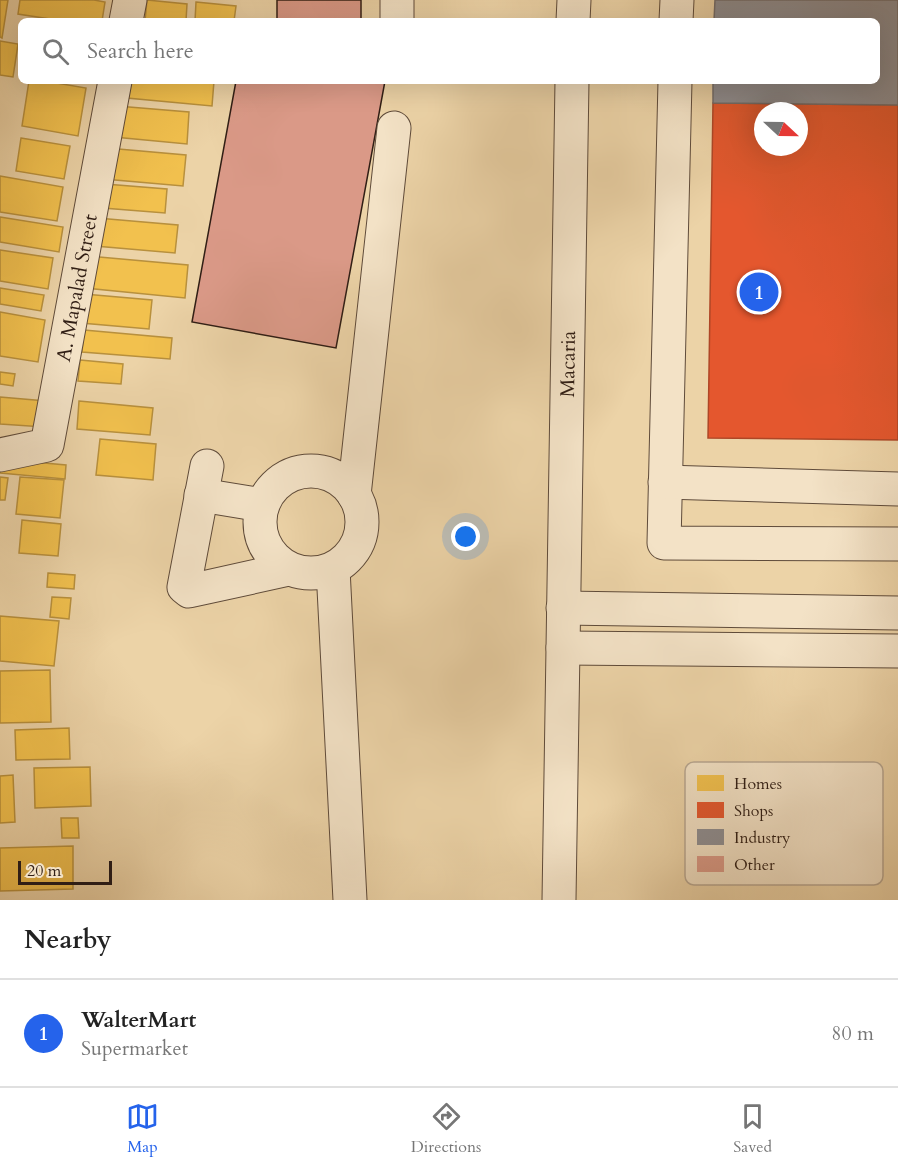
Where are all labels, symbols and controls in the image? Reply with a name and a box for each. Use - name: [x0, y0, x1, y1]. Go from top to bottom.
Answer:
- search box: [18, 18, 880, 84]
- icon: search: [39, 35, 72, 68]
- text: Search here: [87, 36, 194, 66]
- north arrow: [754, 102, 808, 156]
- street label: A. Mapalad Street: [50, 211, 104, 364]
- pin: 1: [740, 270, 778, 314]
- street label: Macaria: [554, 330, 582, 398]
- your location: [451, 522, 480, 551]
- legend: [685, 762, 883, 885]
- text: Homes: [734, 773, 782, 795]
- text: Shops: [734, 800, 773, 822]
- text: Industry: [734, 827, 791, 849]
- text: Other: [734, 854, 775, 876]
- scale bar: [18, 858, 112, 886]
- text: 20 m: [27, 860, 61, 882]
- text: Nearby: [24, 922, 112, 957]
- text: WalterMart: [81, 1005, 196, 1035]
- text: 1: [38, 1020, 49, 1047]
- text: 80 m: [831, 1020, 874, 1047]
- text: Supermarket: [81, 1035, 188, 1062]
- tab: Map: [126, 1100, 159, 1158]
- tab: Directions: [411, 1100, 481, 1158]
- tab: Saved: [733, 1100, 772, 1158]

